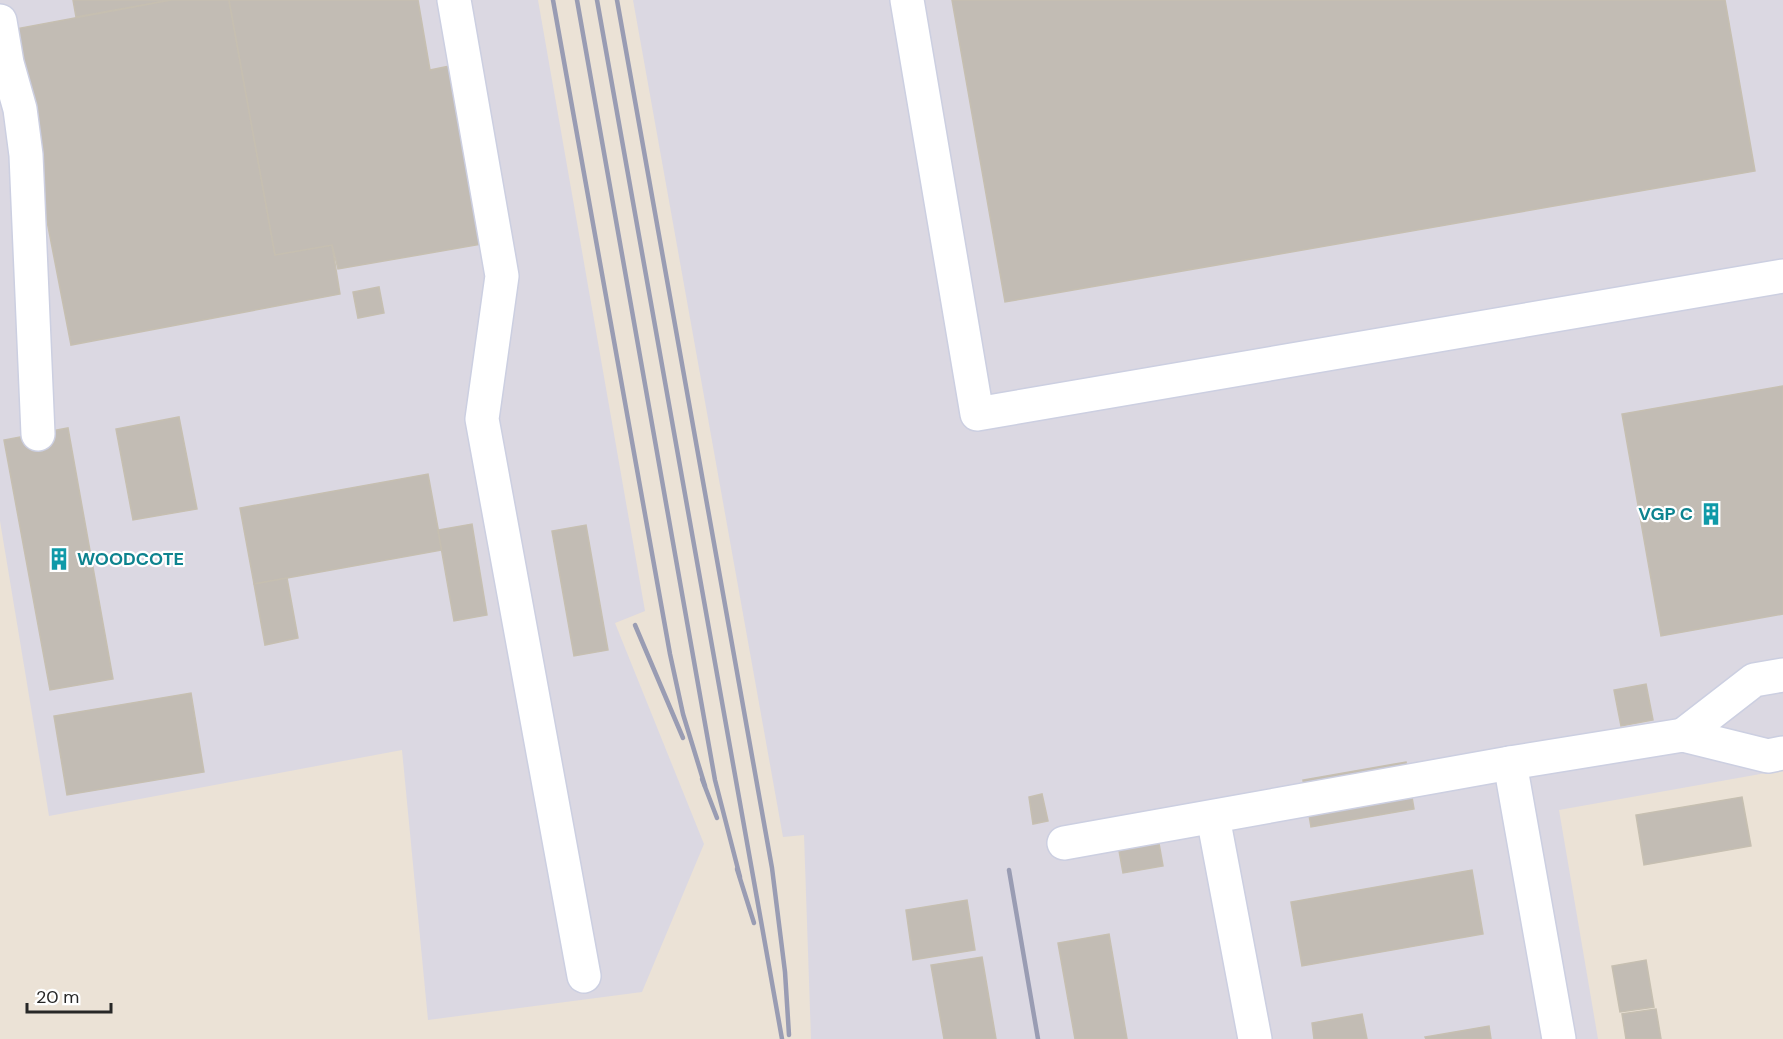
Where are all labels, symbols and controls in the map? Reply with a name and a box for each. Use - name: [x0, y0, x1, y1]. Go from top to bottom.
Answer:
- building icon: VGP C: [1698, 501, 1724, 527]
- place label: VGP C: [1638, 502, 1693, 526]
- building icon: WOODCOTE: [46, 546, 72, 572]
- place label: WOODCOTE: [77, 547, 184, 571]
- scale bar: [27, 976, 111, 1014]
- text: 20 m: [36, 985, 79, 1009]

